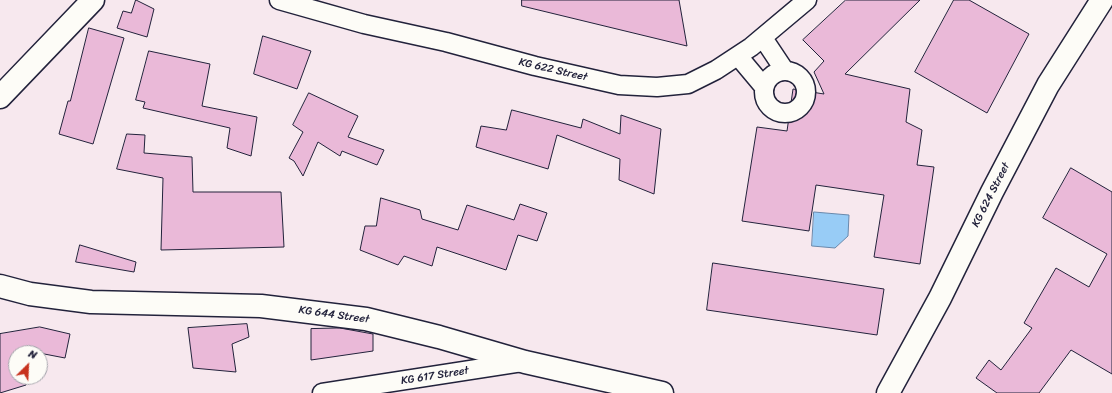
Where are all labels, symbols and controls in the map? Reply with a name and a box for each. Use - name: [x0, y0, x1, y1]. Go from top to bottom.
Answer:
- street label: KG 622 Street: [517, 56, 589, 84]
- street label: KG 624 Street: [969, 161, 1013, 229]
- street label: KG 644 Street: [298, 304, 370, 326]
- text: N: [25, 344, 40, 365]
- north arrow: [8, 345, 48, 385]
- street label: KG 617 Street: [400, 364, 470, 388]

